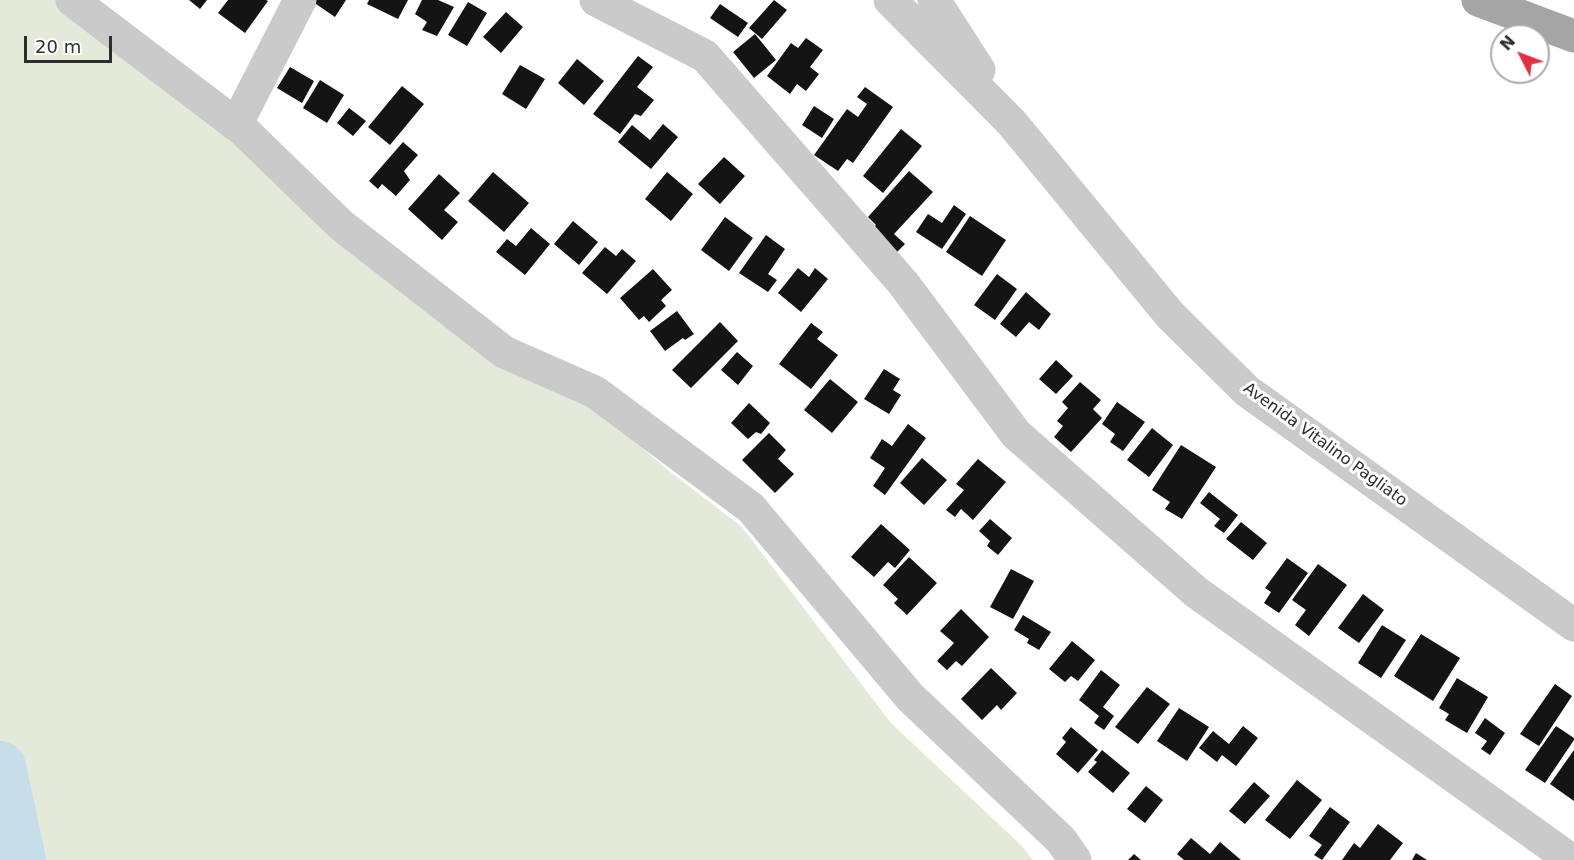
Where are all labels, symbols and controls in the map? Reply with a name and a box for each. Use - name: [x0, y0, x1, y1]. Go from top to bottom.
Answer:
- scale bar: [27, 24, 116, 62]
- north arrow: [1490, 24, 1550, 84]
- text: N: [1496, 32, 1519, 54]
- text: 20 m: [35, 36, 81, 57]
- street label: Avenida Vitalino Pagliato: [1239, 379, 1411, 511]

